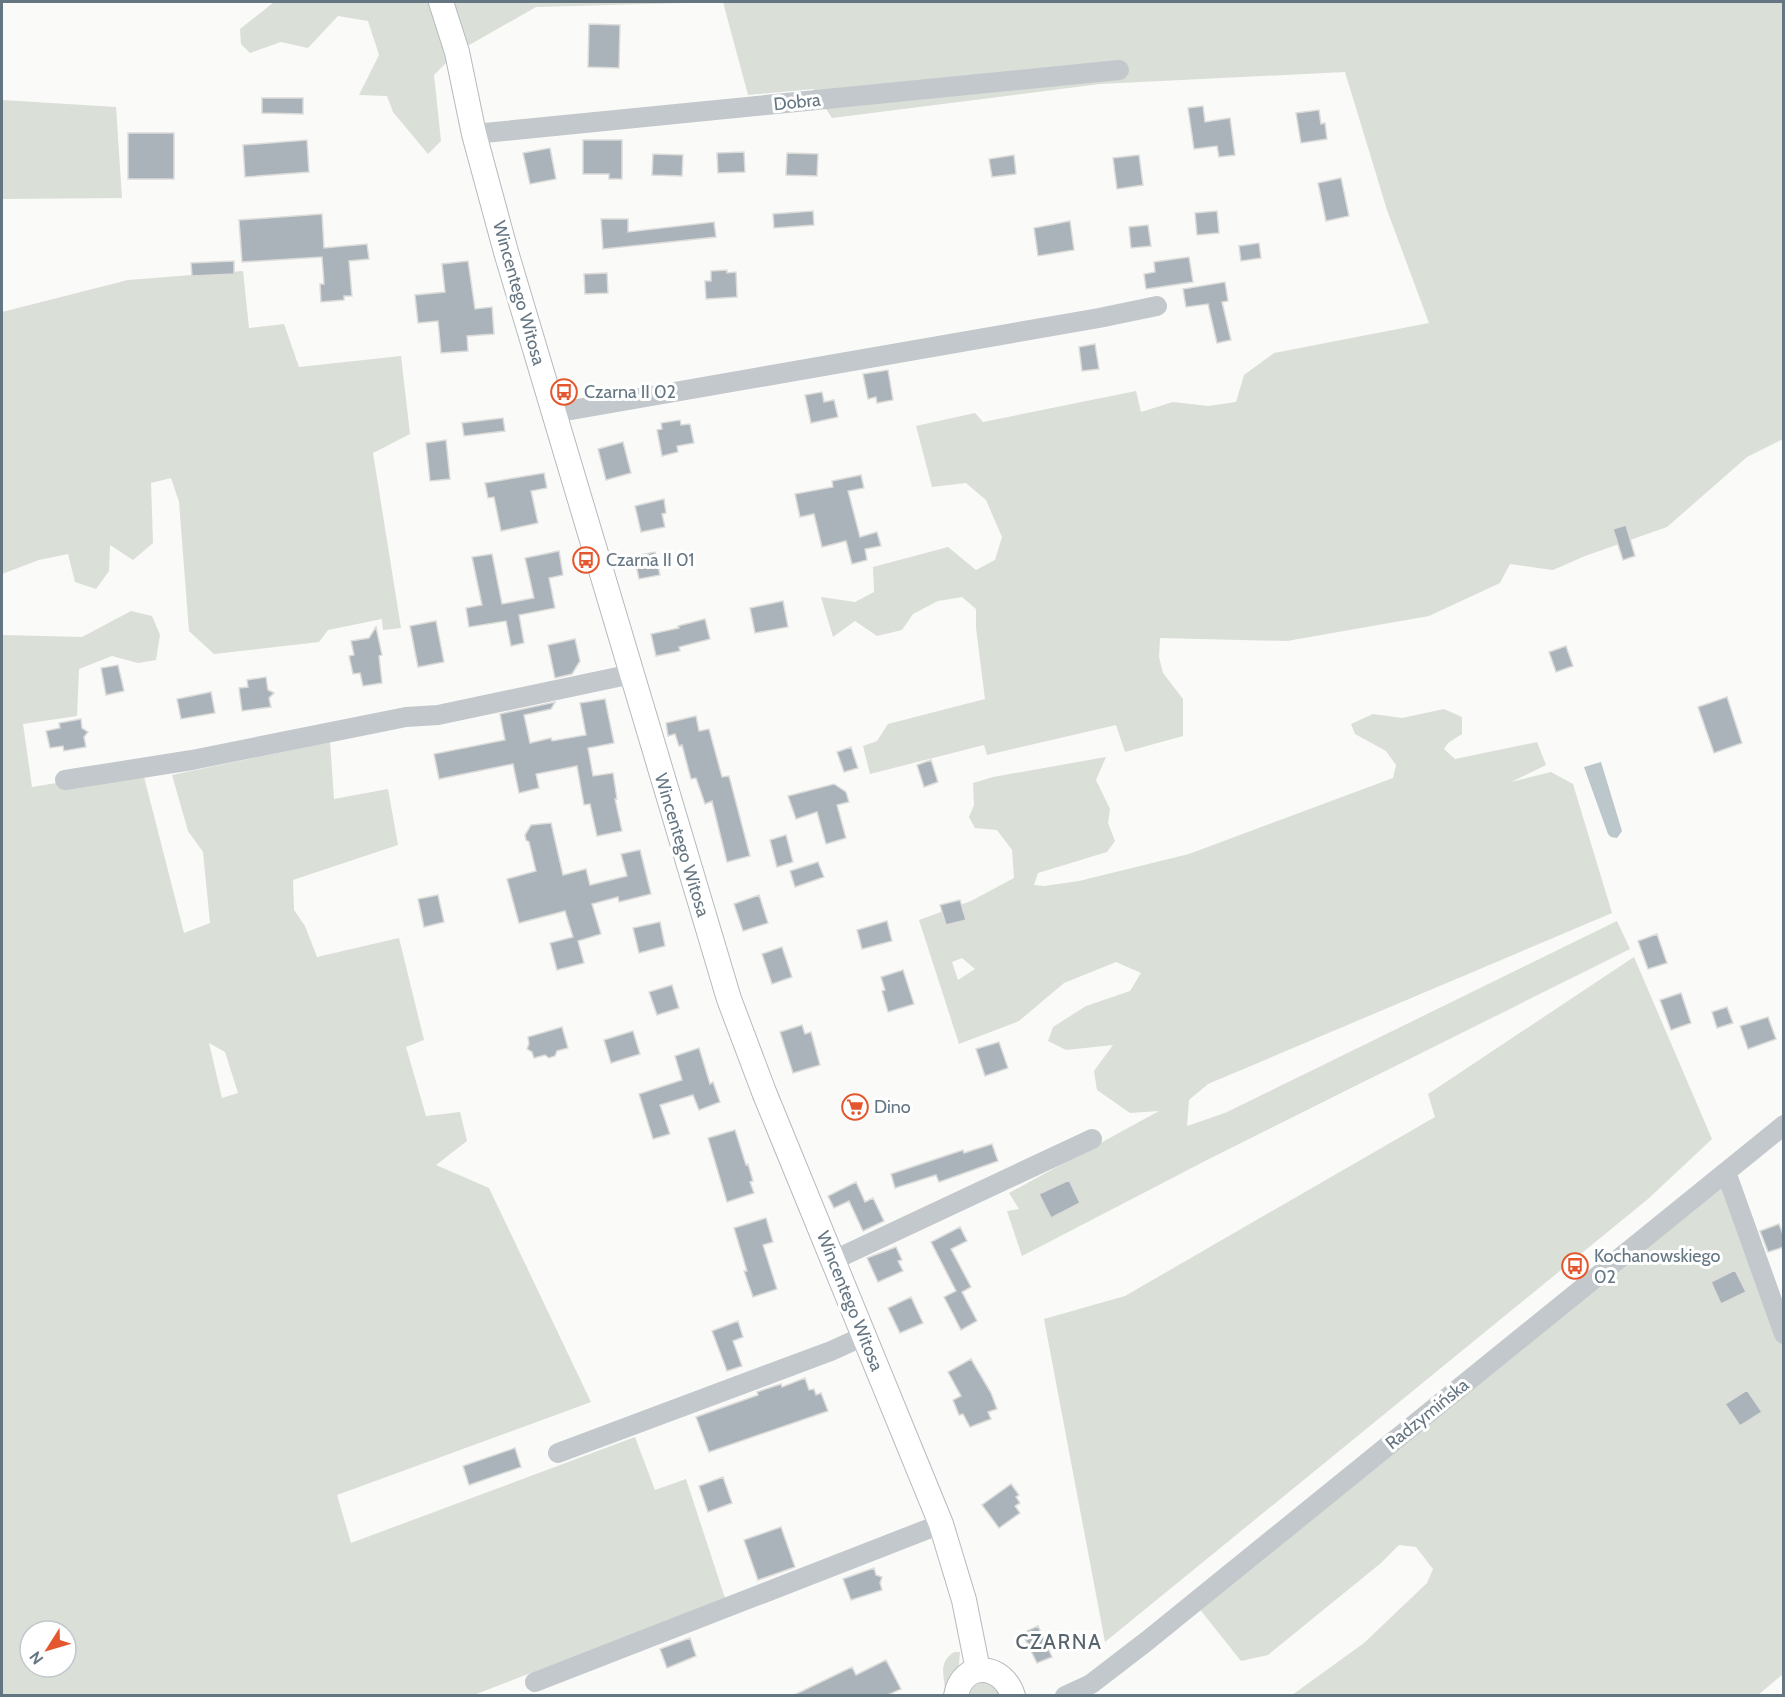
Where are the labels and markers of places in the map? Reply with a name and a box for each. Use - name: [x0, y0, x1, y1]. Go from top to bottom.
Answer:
- bus stop icon: Czarna II 02: [549, 377, 579, 407]
- place label: Czarna II 02: [584, 381, 676, 403]
- bus stop icon: Czarna II 01: [571, 545, 601, 575]
- place label: Czarna II 01: [606, 549, 694, 571]
- supermarket icon: Dino: [840, 1092, 870, 1122]
- place label: Dino: [874, 1096, 911, 1118]
- place label: Kochanowskiego 02: [1594, 1245, 1720, 1288]
- bus stop icon: Kochanowskiego 02: [1560, 1251, 1590, 1281]

